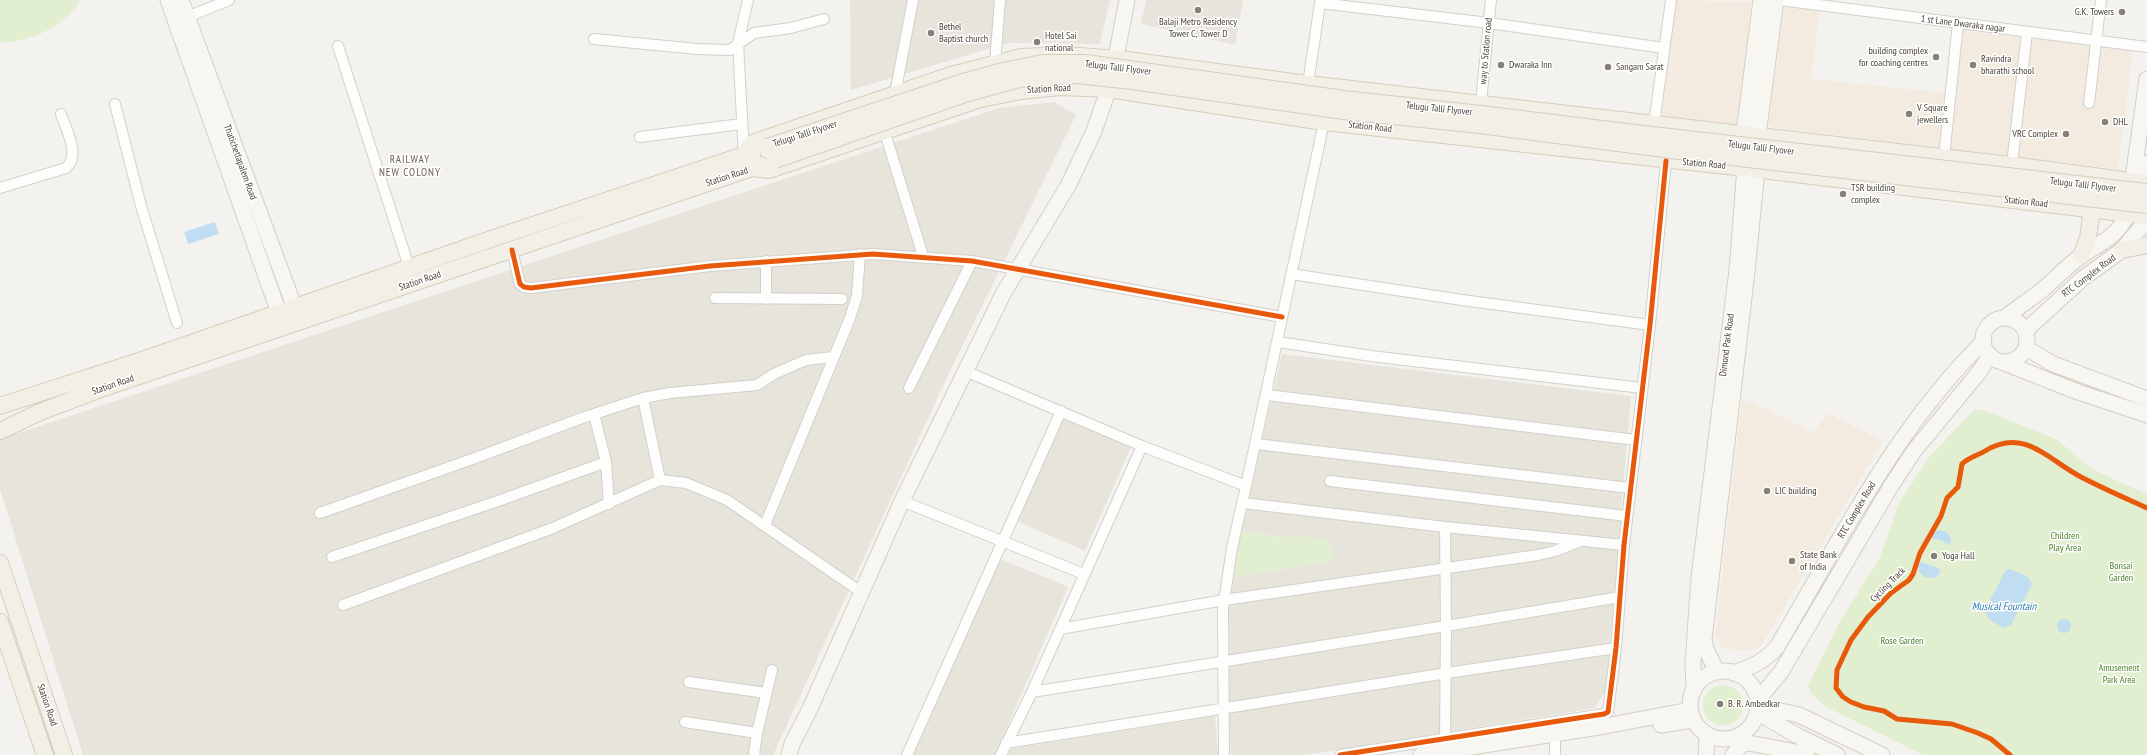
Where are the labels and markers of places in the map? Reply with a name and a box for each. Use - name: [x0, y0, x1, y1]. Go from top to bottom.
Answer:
- marker: Balaji Metro Residency Tower C, Tower D: [1193, 5, 1203, 15]
- place label: G.K. Towers: [2075, 6, 2114, 18]
- marker: G.K. Towers: [2117, 7, 2127, 17]
- place label: Balaji Metro Residency Tower C, Tower D: [1159, 16, 1237, 40]
- place label: Bethel Baptist church: [939, 21, 988, 44]
- marker: Bethel Baptist church: [926, 28, 936, 38]
- place label: Hotel Sai national: [1045, 30, 1076, 54]
- marker: Hotel Sai national: [1032, 37, 1042, 47]
- place label: building complex for coaching centres: [1859, 45, 1928, 68]
- marker: building complex for coaching centres: [1931, 52, 1941, 62]
- place label: Ravindra bharathi school: [1981, 53, 2034, 76]
- place label: Dwaraka Inn: [1509, 59, 1552, 71]
- marker: Dwaraka Inn: [1496, 60, 1506, 70]
- marker: Ravindra bharathi school: [1968, 60, 1978, 70]
- place label: Sangam Sarat: [1616, 61, 1663, 73]
- marker: Sangam Sarat: [1603, 62, 1613, 72]
- place label: V Square jewellers: [1917, 102, 1948, 126]
- marker: V Square jewellers: [1904, 109, 1914, 119]
- place label: DHL: [2113, 116, 2128, 128]
- marker: DHL: [2100, 117, 2110, 127]
- place label: VRC Complex: [2012, 128, 2058, 140]
- marker: VRC Complex: [2061, 129, 2071, 139]
- place label: TSR building complex: [1851, 182, 1895, 206]
- marker: TSR building complex: [1838, 189, 1848, 199]
- place label: LIC building: [1775, 485, 1817, 497]
- marker: LIC building: [1762, 486, 1772, 496]
- place label: State Bank of India: [1800, 549, 1837, 572]
- place label: Yoga Hall: [1942, 550, 1975, 562]
- marker: Yoga Hall: [1929, 551, 1939, 561]
- marker: State Bank of India: [1787, 556, 1797, 566]
- place label: B. R. Ambedkar: [1728, 698, 1780, 710]
- marker: B. R. Ambedkar: [1715, 699, 1725, 709]

